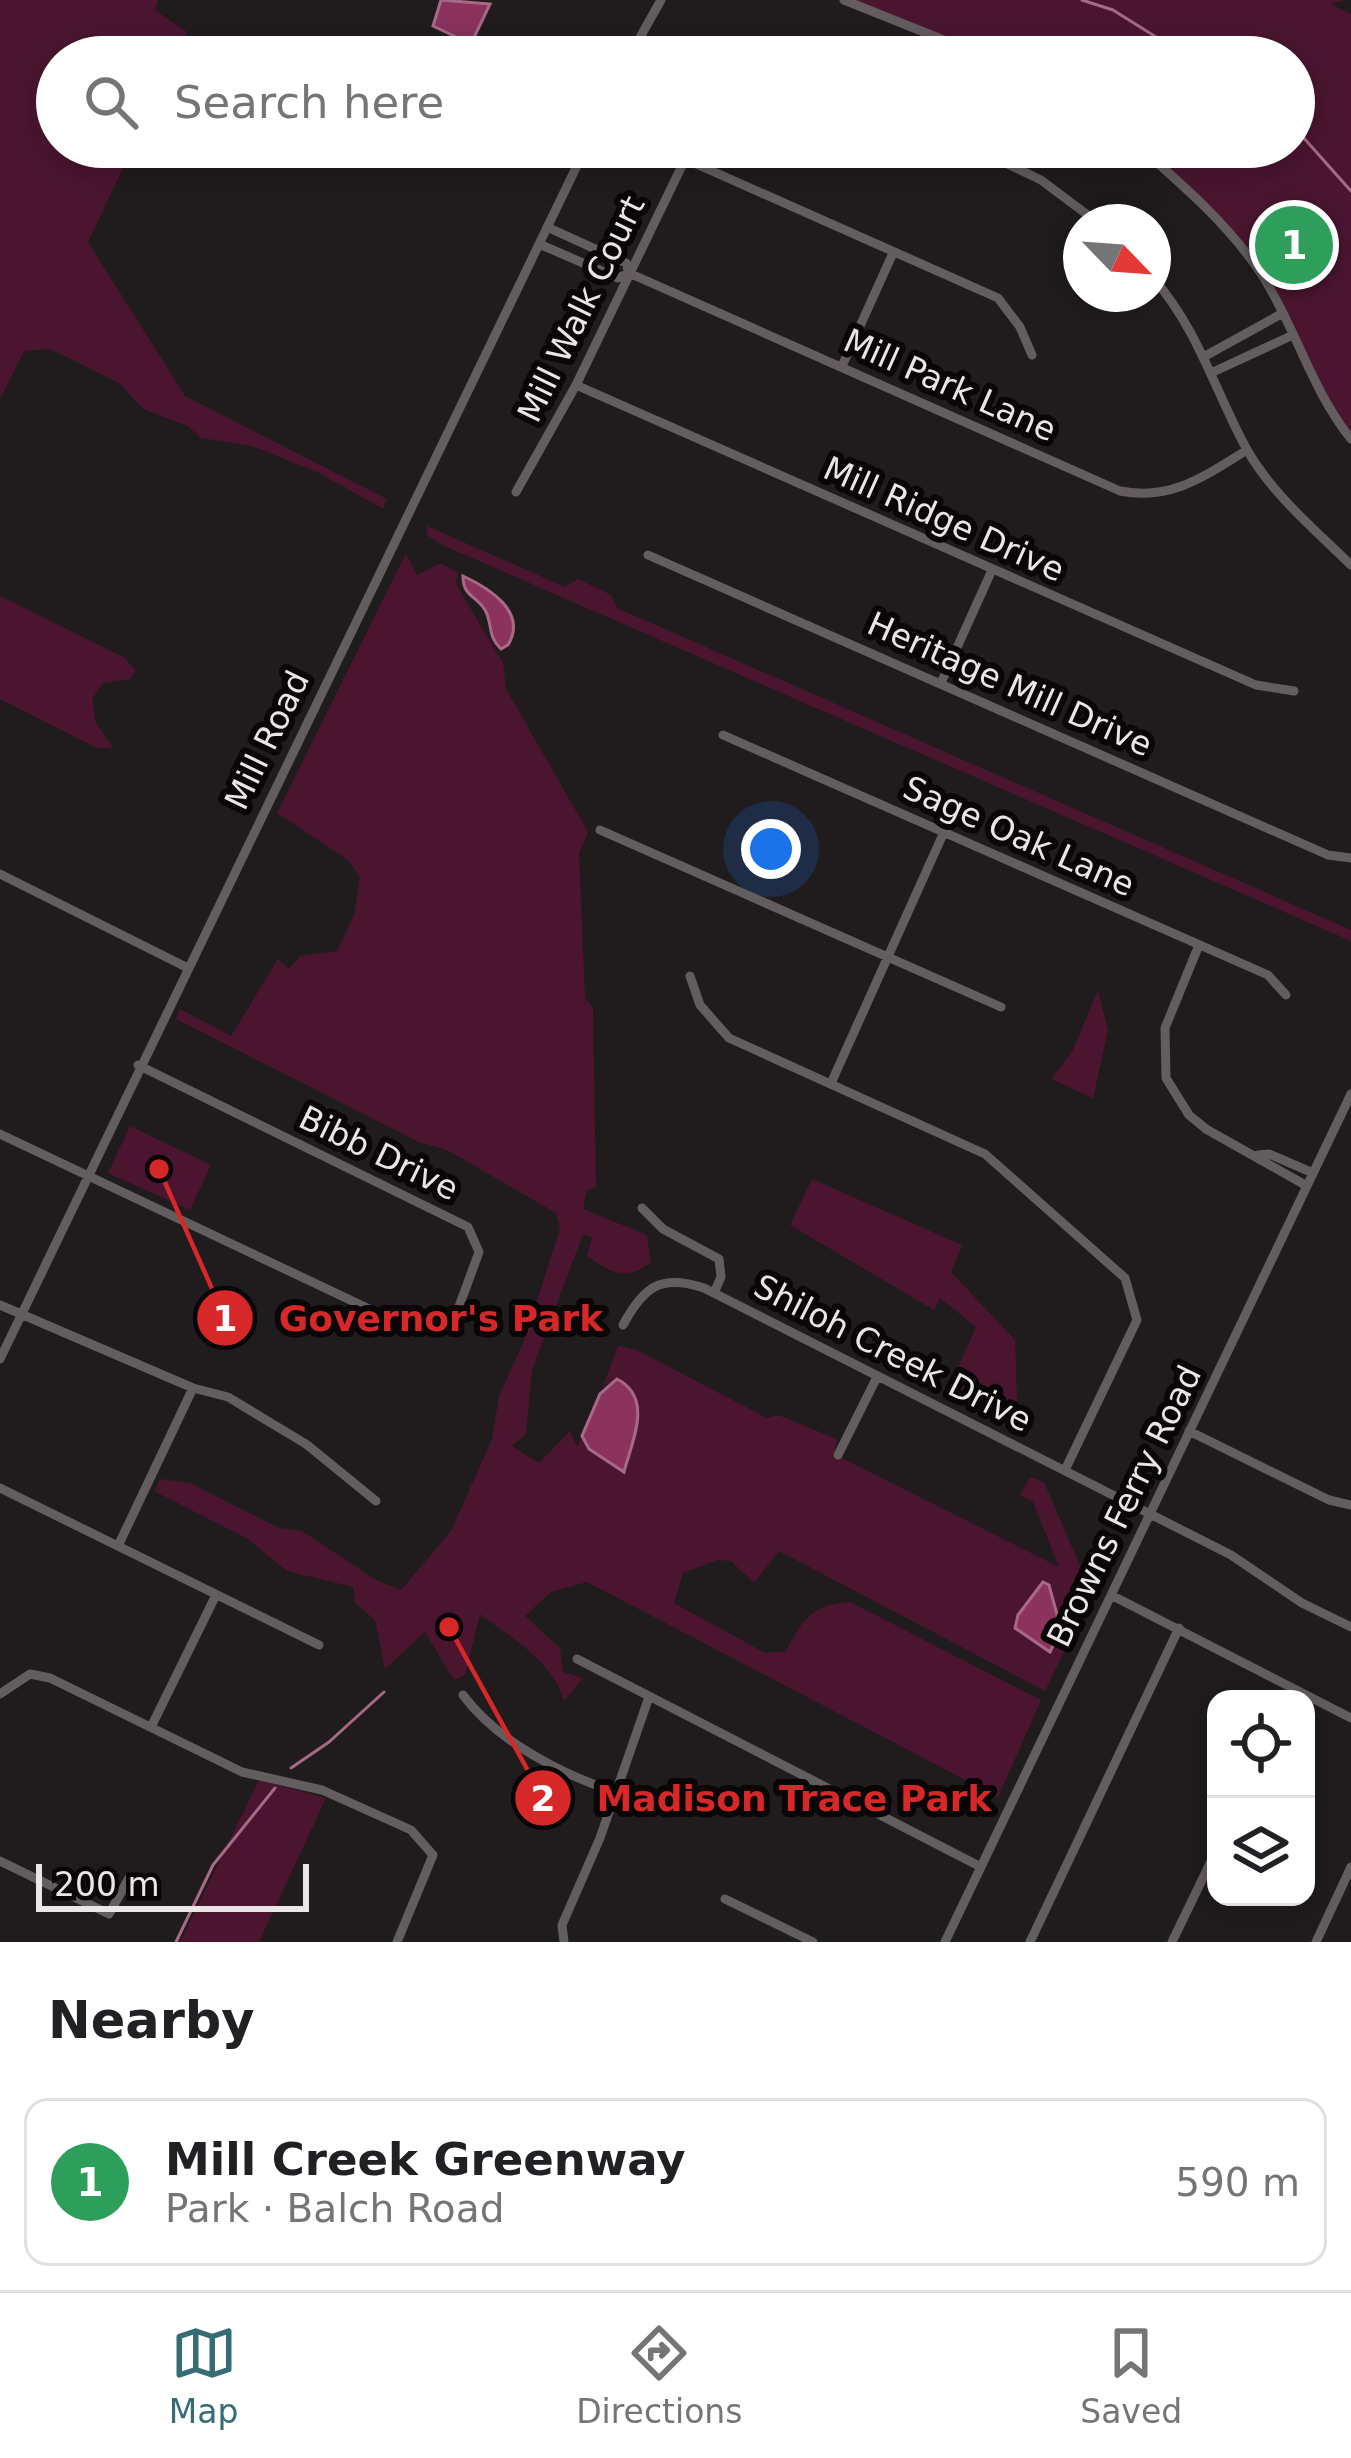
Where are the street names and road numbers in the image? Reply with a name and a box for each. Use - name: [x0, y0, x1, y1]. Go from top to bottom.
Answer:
- street label: Mill Walk Court: [509, 190, 653, 428]
- street label: Mill Park Lane: [838, 321, 1062, 449]
- street label: Mill Ridge Drive: [818, 448, 1070, 590]
- street label: Heritage Mill Drive: [862, 604, 1158, 764]
- street label: Mill Road: [217, 664, 317, 816]
- street label: Sage Oak Lane: [898, 768, 1140, 904]
- street label: Bibb Drive: [293, 1098, 465, 1208]
- street label: Shiloh Creek Drive: [748, 1266, 1038, 1440]
- street label: Browns Ferry Road: [1039, 1359, 1209, 1653]

